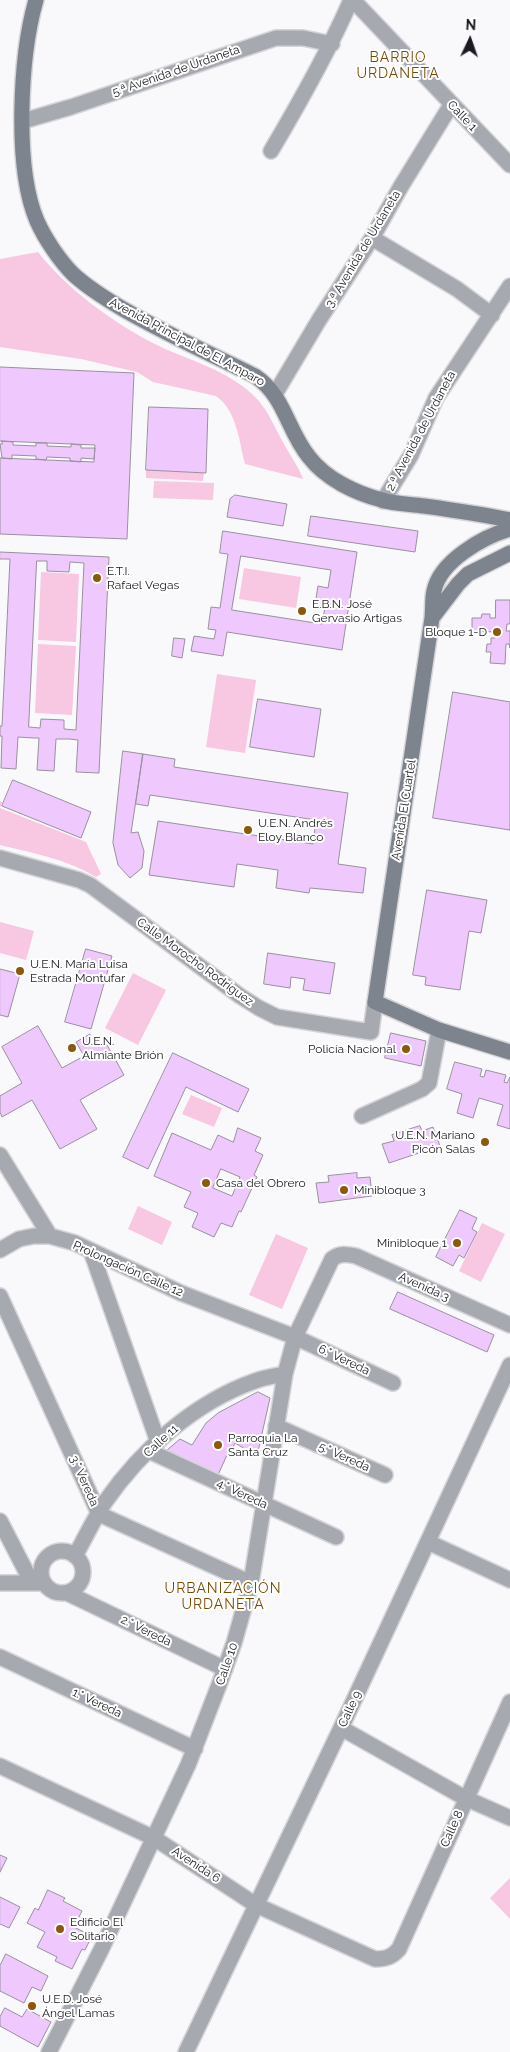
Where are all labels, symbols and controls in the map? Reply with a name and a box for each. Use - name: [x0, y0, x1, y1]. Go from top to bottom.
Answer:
- north arrow: [445, 15, 495, 65]
- text: N: [465, 17, 477, 33]
- street label: 5.ª Avenida de Urdaneta: [110, 42, 242, 100]
- district label: BARRIO URDANETA: [355, 50, 441, 82]
- street label: Calle 1: [444, 98, 480, 134]
- street label: 3.ª Avenida de Urdaneta: [322, 188, 404, 310]
- street label: Avenida Principal de El Amparo: [107, 295, 267, 389]
- street label: 2.ª Avenida de Urdaneta: [383, 369, 459, 493]
- place label: E.T.I. Rafael Vegas: [107, 564, 179, 592]
- marker: E.T.I. Rafael Vegas: [91, 572, 103, 584]
- place label: E.B.N. José Gervasio Artigas: [312, 597, 402, 625]
- marker: E.B.N. José Gervasio Artigas: [296, 605, 308, 617]
- place label: Bloque 1-D: [425, 625, 487, 639]
- marker: Bloque 1-D: [491, 626, 503, 638]
- street label: Avenida El Cuartel: [389, 759, 419, 861]
- place label: U.E.N. Andrés Eloy Blanco: [258, 816, 333, 844]
- marker: U.E.N. Andrés Eloy Blanco: [242, 824, 254, 836]
- street label: Calle Morocho Rodríguez: [134, 915, 256, 1009]
- place label: U.E.N. María Luisa Estrada Montufar: [30, 957, 128, 985]
- marker: U.E.N. María Luisa Estrada Montufar: [14, 965, 26, 977]
- place label: U.E.N. Almiante Brión: [82, 1034, 163, 1062]
- marker: U.E.N. Almiante Brión: [66, 1042, 78, 1054]
- place label: Policía Nacional: [308, 1042, 396, 1056]
- marker: Policía Nacional: [400, 1043, 412, 1055]
- place label: U.E.N. Mariano Picón Salas: [395, 1128, 475, 1156]
- marker: U.E.N. Mariano Picón Salas: [479, 1136, 491, 1148]
- place label: Casa del Obrero: [216, 1176, 306, 1190]
- marker: Casa del Obrero: [200, 1177, 212, 1189]
- place label: Minibloque 3: [354, 1183, 426, 1197]
- marker: Minibloque 3: [338, 1184, 350, 1196]
- place label: Minibloque 1: [377, 1236, 447, 1250]
- marker: Minibloque 1: [451, 1237, 463, 1249]
- street label: Prolongación Calle 12: [71, 1238, 185, 1300]
- street label: Avenida 3: [396, 1269, 452, 1305]
- street label: 6.° Vereda: [316, 1342, 372, 1378]
- street label: Calle 11: [141, 1422, 181, 1460]
- place label: Parroquia La Santa Cruz: [228, 1431, 298, 1459]
- marker: Parroquia La Santa Cruz: [212, 1439, 224, 1451]
- street label: 5.° Vereda: [316, 1439, 372, 1475]
- street label: 3.° Vereda: [66, 1453, 102, 1509]
- street label: 4.° Vereda: [214, 1476, 270, 1512]
- district label: URBANIZACIÓN URDANETA: [163, 1581, 283, 1614]
- street label: 2.° Vereda: [118, 1613, 174, 1649]
- street label: Calle 10: [213, 1641, 241, 1687]
- street label: 1.° Vereda: [70, 1685, 124, 1721]
- street label: Calle 9: [335, 1689, 365, 1729]
- street label: Calle 8: [438, 1808, 466, 1850]
- street label: Avenida 6: [169, 1844, 223, 1886]
- place label: Edificio El Solitario: [70, 1915, 123, 1943]
- marker: Edificio El Solitario: [54, 1923, 66, 1935]
- place label: U.E.D. José Ángel Lamas: [42, 1992, 115, 2020]
- marker: U.E.D. José Ángel Lamas: [26, 2000, 38, 2012]

